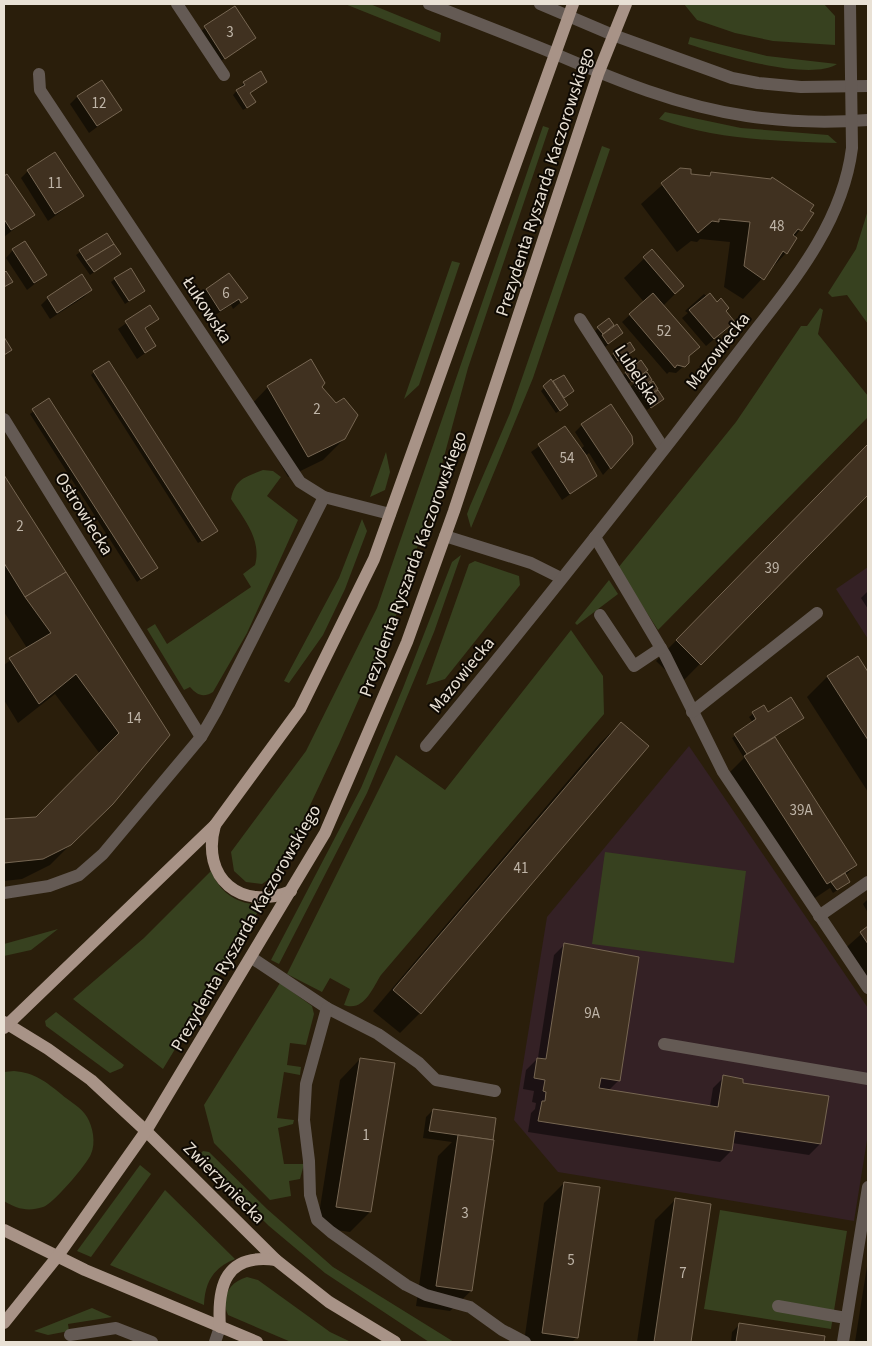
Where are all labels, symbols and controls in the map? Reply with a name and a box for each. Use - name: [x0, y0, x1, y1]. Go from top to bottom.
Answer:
- house number: 3: [226, 22, 234, 43]
- street label: Prezydenta Ryszarda Kaczorowskiego: [490, 44, 600, 320]
- house number: 12: [92, 93, 106, 114]
- house number: 11: [48, 173, 62, 194]
- house number: 48: [770, 216, 784, 237]
- street label: Łukowska: [176, 271, 238, 348]
- house number: 6: [222, 283, 230, 304]
- street label: Mazowiecka: [680, 307, 756, 395]
- house number: 52: [657, 321, 671, 342]
- street label: Lubelska: [608, 340, 666, 410]
- house number: 2: [313, 399, 321, 420]
- street label: Prezydenta Ryszarda Kaczorowskiego: [353, 428, 473, 700]
- house number: 54: [560, 448, 575, 469]
- street label: Ostrowiecka: [49, 468, 119, 560]
- house number: 2: [16, 516, 24, 537]
- house number: 39: [765, 558, 779, 579]
- street label: Mazowiecka: [423, 632, 501, 718]
- house number: 14: [127, 708, 142, 729]
- street label: Prezydenta Ryszarda Kaczorowskiego: [165, 800, 327, 1056]
- house number: 39A: [789, 800, 813, 821]
- house number: 41: [514, 858, 528, 879]
- house number: 9A: [584, 1003, 601, 1024]
- house number: 1: [362, 1125, 370, 1146]
- street label: Zwierzyniecka: [177, 1136, 271, 1230]
- house number: 3: [461, 1203, 469, 1224]
- house number: 5: [567, 1250, 575, 1271]
- house number: 7: [679, 1263, 687, 1284]

